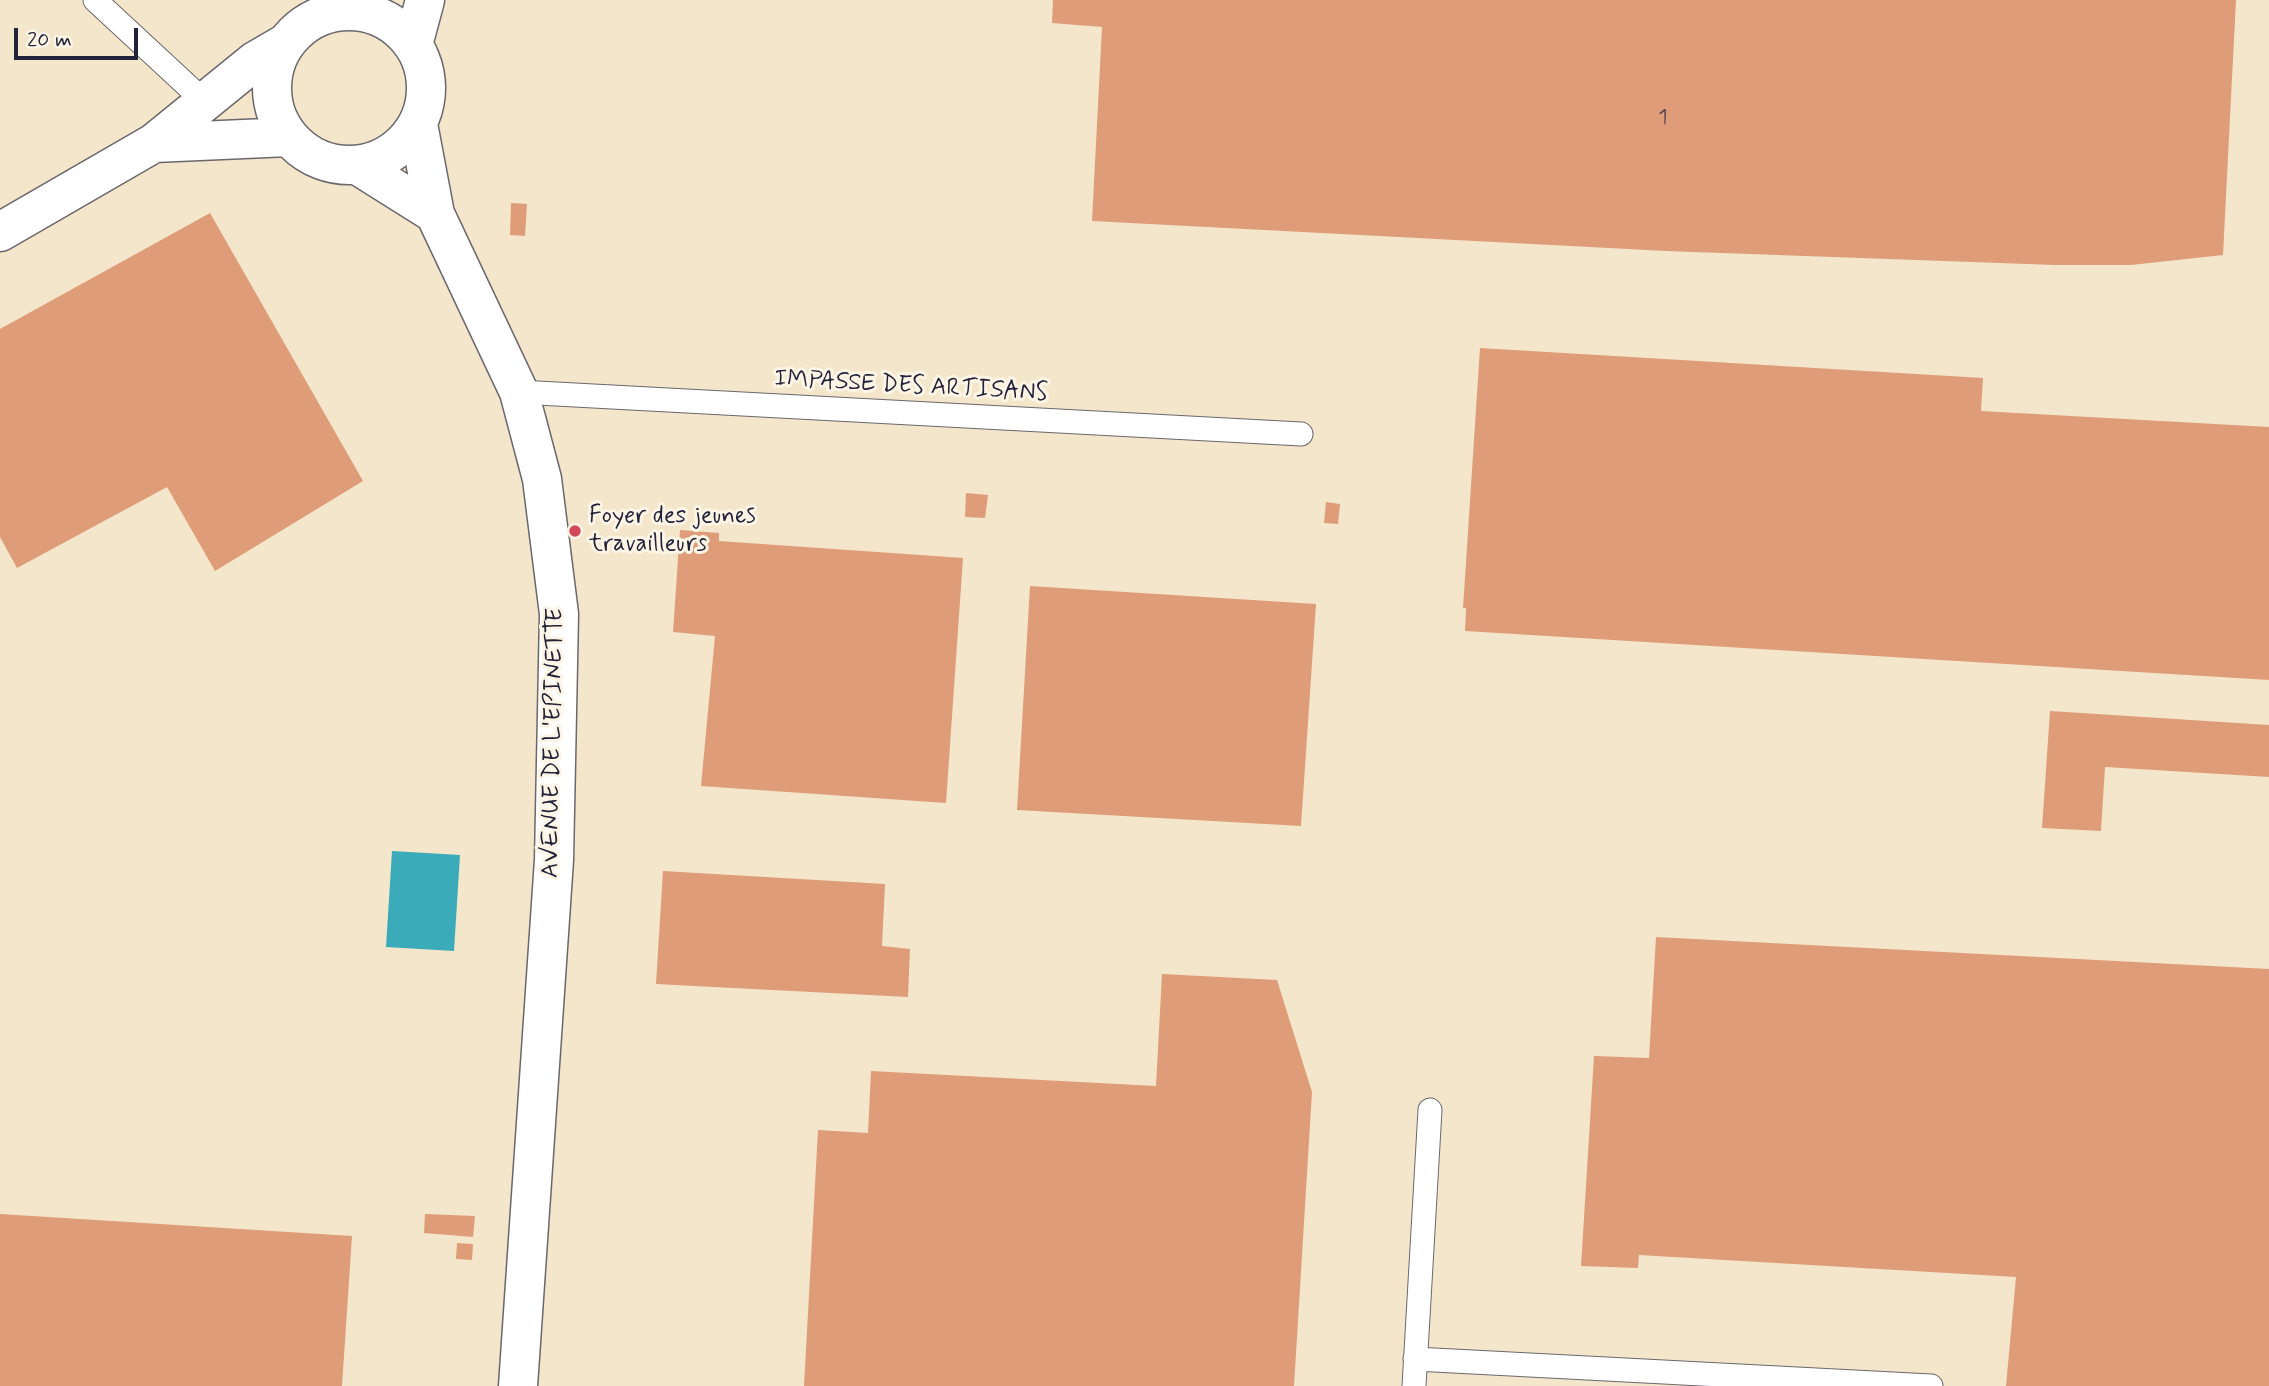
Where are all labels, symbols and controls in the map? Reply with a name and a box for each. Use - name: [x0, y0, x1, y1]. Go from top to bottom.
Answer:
- scale bar: [18, 14, 142, 58]
- text: 20 m: [27, 26, 72, 54]
- house number: 1: [1658, 106, 1668, 132]
- street label: IMPASSE DES ARTISANS: [774, 365, 1048, 409]
- place label: Foyer des jeunes travailleurs: [589, 503, 756, 559]
- marker: Foyer des jeunes travailleurs: [567, 523, 583, 539]
- street label: AVENUE DE L'EPINETTE: [537, 608, 571, 878]

